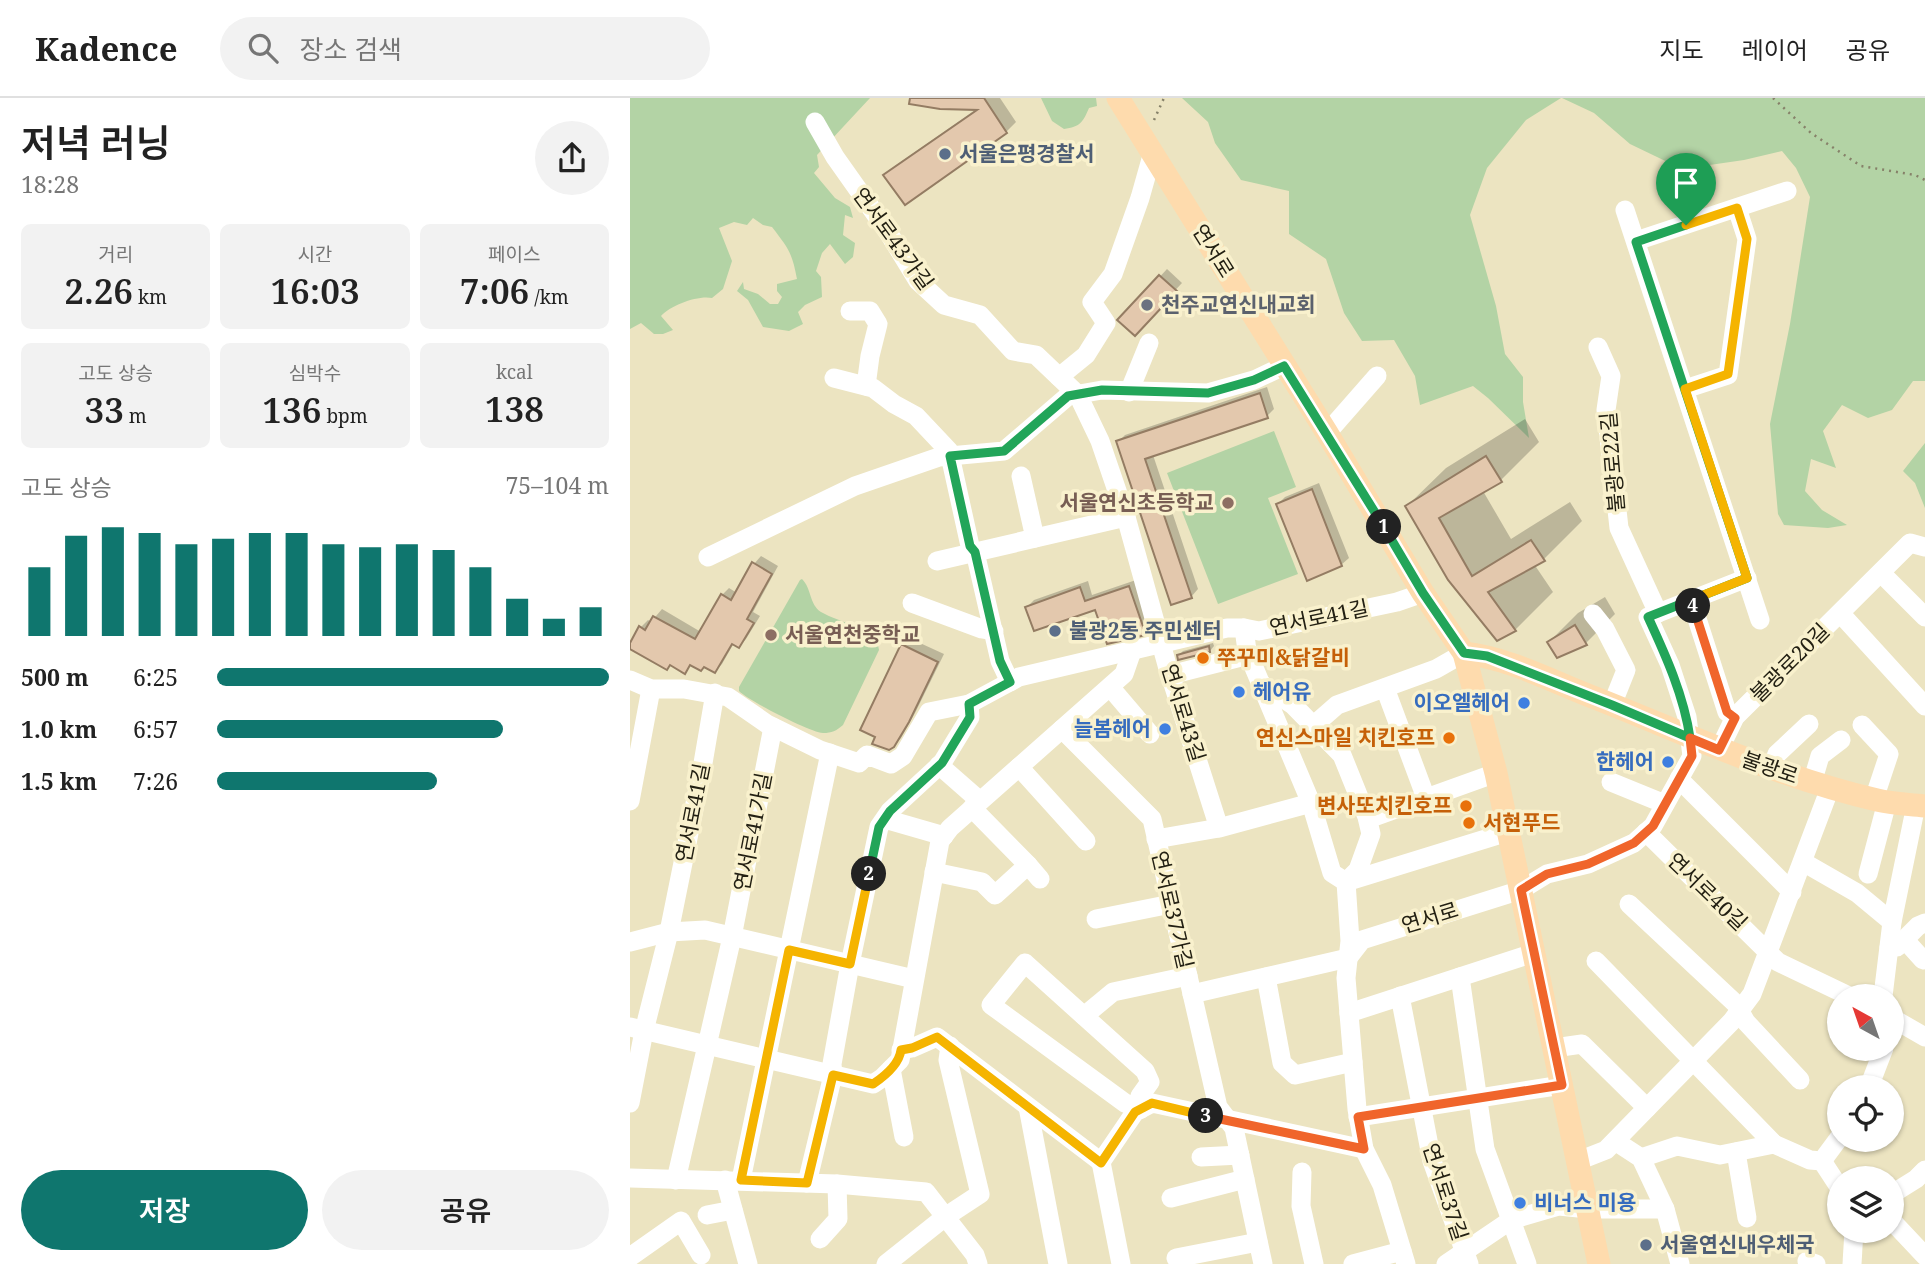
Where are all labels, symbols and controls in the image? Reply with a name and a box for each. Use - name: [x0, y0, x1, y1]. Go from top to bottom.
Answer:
- search box: [220, 17, 710, 80]
- text: Kadence: [35, 26, 178, 71]
- icon: search: [244, 29, 282, 67]
- text: 장소 검색: [300, 31, 402, 67]
- text: 지도: [1659, 33, 1704, 66]
- text: 레이어: [1742, 33, 1808, 66]
- text: 공유: [1846, 33, 1890, 66]
- text: 저녁 러닝: [21, 116, 171, 168]
- button: share: [535, 121, 609, 195]
- place label: 서울은평경찰서: [959, 139, 1094, 167]
- marker: 서울은평경찰서: [937, 146, 953, 162]
- pin: [1656, 153, 1716, 225]
- icon: arrive: [1667, 164, 1705, 202]
- text: 18:28: [21, 168, 79, 200]
- street label: 연서로43가길: [847, 182, 940, 295]
- street label: 연서로: [1187, 218, 1241, 282]
- text: 거리: [98, 241, 133, 267]
- text: 시간: [298, 241, 332, 267]
- text: 페이스: [488, 241, 541, 267]
- text: 2.26: [64, 267, 133, 314]
- text: 16:03: [270, 267, 360, 314]
- text: 7:06: [460, 267, 529, 314]
- text: km: [133, 284, 167, 310]
- text: /km: [529, 284, 569, 310]
- place label: 천주교연신내교회: [1161, 290, 1316, 318]
- marker: 천주교연신내교회: [1139, 297, 1155, 313]
- text: kcal: [496, 359, 533, 385]
- text: 고도 상승: [78, 360, 153, 386]
- text: 심박수: [289, 360, 341, 386]
- text: 138: [485, 385, 544, 432]
- text: 33: [85, 386, 124, 433]
- text: 136: [262, 386, 321, 433]
- text: m: [124, 403, 147, 429]
- text: bpm: [321, 403, 368, 429]
- street label: 불광로22길: [1594, 411, 1630, 513]
- text: 75–104 m: [506, 469, 609, 501]
- text: 고도 상승: [21, 471, 112, 503]
- place label: 서울연신초등학교: [1059, 488, 1214, 516]
- marker: 서울연신초등학교: [1220, 495, 1236, 511]
- pin: 1: [1366, 510, 1402, 544]
- text: 1: [1378, 513, 1389, 539]
- pin: 4: [1676, 588, 1710, 624]
- text: 4: [1687, 592, 1698, 618]
- street label: 연서로41길: [1267, 593, 1371, 641]
- place label: 불광2동 주민센터: [1069, 616, 1222, 644]
- street label: 불광로20길: [1744, 617, 1835, 708]
- place label: 서울연천중학교: [785, 620, 920, 648]
- marker: 불광2동 주민센터: [1047, 623, 1063, 639]
- marker: 서울연천중학교: [763, 627, 779, 643]
- place label: 쭈꾸미&닭갈비: [1217, 643, 1350, 671]
- marker: 쭈꾸미&닭갈비: [1195, 650, 1211, 666]
- street label: 연서로43길: [1156, 660, 1212, 765]
- text: 500 m: [21, 661, 89, 693]
- text: 6:25: [133, 661, 178, 693]
- place label: 헤어유: [1253, 677, 1311, 705]
- marker: 헤어유: [1231, 684, 1247, 700]
- place label: 이오엘헤어: [1413, 688, 1510, 716]
- marker: 이오엘헤어: [1516, 695, 1532, 711]
- text: 1.0 km: [21, 713, 97, 745]
- text: 6:57: [133, 713, 178, 745]
- place label: 늘봄헤어: [1074, 714, 1151, 742]
- marker: 늘봄헤어: [1157, 721, 1173, 737]
- place label: 연신스마일 치킨호프: [1256, 723, 1435, 751]
- marker: 연신스마일 치킨호프: [1441, 730, 1457, 746]
- street label: 불광로: [1738, 744, 1802, 790]
- place label: 한헤어: [1596, 747, 1654, 775]
- marker: 한헤어: [1660, 754, 1676, 770]
- street label: 연서로41길: [669, 761, 715, 865]
- text: 1.5 km: [21, 765, 97, 797]
- text: 7:26: [133, 765, 178, 797]
- street label: 연서로41가길: [727, 770, 777, 893]
- place label: 변사또치킨호프: [1317, 791, 1452, 819]
- marker: 변사또치킨호프: [1458, 798, 1474, 814]
- place label: 서현푸드: [1483, 808, 1560, 836]
- marker: 서현푸드: [1461, 815, 1477, 831]
- street label: 연서로40길: [1662, 846, 1754, 936]
- street label: 연서로37가길: [1146, 848, 1200, 971]
- pin: 2: [852, 856, 886, 892]
- text: 2: [863, 860, 874, 886]
- street label: 연서로: [1398, 895, 1462, 939]
- north arrow: [1827, 984, 1904, 1060]
- map controls: [1827, 984, 1904, 1243]
- button: locate: [1827, 1075, 1904, 1152]
- pin: 3: [1188, 1098, 1224, 1134]
- text: 3: [1200, 1102, 1211, 1128]
- street label: 연서로37길: [1417, 1139, 1475, 1244]
- button: layers: [1827, 1166, 1904, 1243]
- button: 저장: [21, 1170, 308, 1250]
- button: 공유: [322, 1170, 609, 1250]
- place label: 비너스 미용: [1534, 1188, 1636, 1216]
- marker: 비너스 미용: [1512, 1195, 1528, 1211]
- place label: 서울연신내우체국: [1660, 1230, 1815, 1258]
- marker: 서울연신내우체국: [1638, 1237, 1654, 1253]

